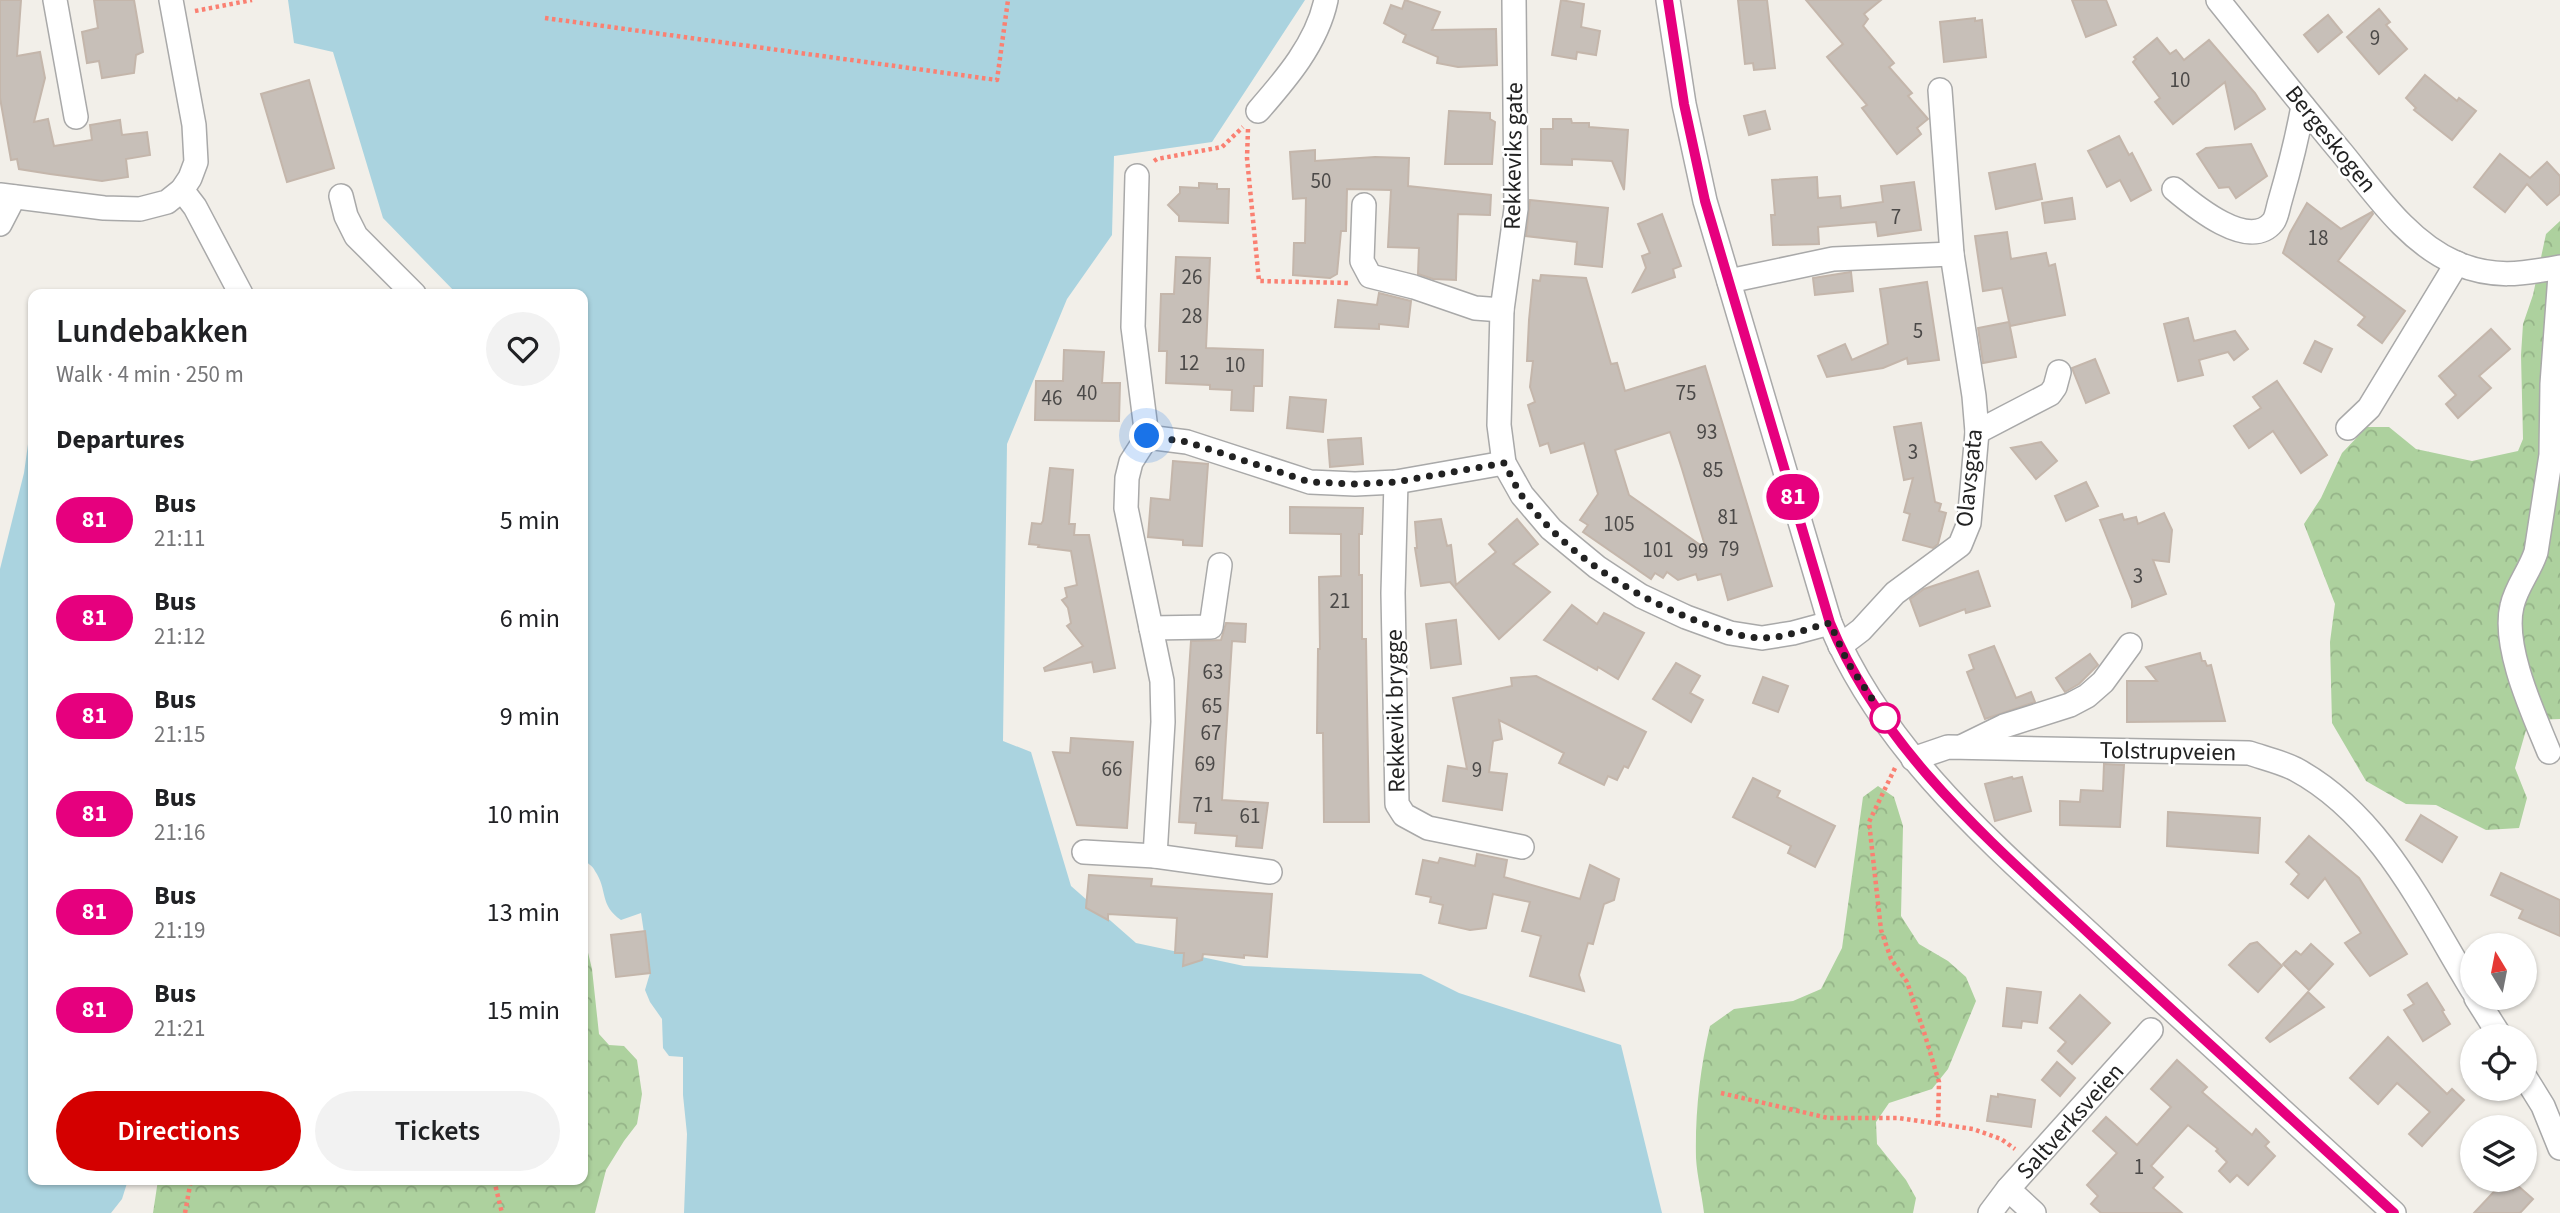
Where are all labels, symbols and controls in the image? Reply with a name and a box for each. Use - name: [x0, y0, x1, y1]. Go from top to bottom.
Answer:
- house number: 9: [2370, 23, 2380, 53]
- house number: 10: [2170, 65, 2190, 95]
- street label: Bergeskogen: [2276, 78, 2385, 200]
- street label: Rekkeviks gate: [1495, 82, 1532, 230]
- house number: 50: [1311, 166, 1331, 196]
- house number: 7: [1891, 202, 1901, 232]
- house number: 18: [2308, 223, 2328, 253]
- house number: 26: [1182, 262, 1202, 292]
- house number: 28: [1182, 301, 1202, 331]
- text: Lundebakken: [56, 308, 249, 355]
- button: heart: [486, 312, 560, 386]
- house number: 5: [1913, 316, 1923, 346]
- house number: 12: [1179, 348, 1199, 378]
- house number: 10: [1225, 350, 1245, 380]
- text: Walk · 4 min · 250 m: [56, 358, 244, 391]
- house number: 40: [1077, 378, 1097, 408]
- house number: 75: [1676, 378, 1696, 408]
- house number: 46: [1042, 383, 1062, 413]
- house number: 93: [1697, 417, 1717, 447]
- your location: [1129, 418, 1164, 453]
- text: Departures: [56, 421, 184, 458]
- street label: Olavsgata: [1947, 427, 1992, 529]
- house number: 3: [1908, 437, 1918, 467]
- house number: 85: [1703, 455, 1723, 485]
- line badge: 81: [1762, 474, 1825, 520]
- text: 81: [1780, 479, 1806, 514]
- text: Bus: [154, 485, 196, 522]
- text: 81: [82, 502, 107, 537]
- text: 5 min: [500, 502, 560, 539]
- house number: 81: [1718, 502, 1738, 532]
- house number: 105: [1603, 509, 1635, 539]
- text: 21:11: [154, 522, 205, 555]
- house number: 79: [1719, 534, 1739, 564]
- house number: 101: [1642, 535, 1674, 565]
- house number: 99: [1688, 536, 1708, 566]
- house number: 3: [2133, 561, 2143, 591]
- text: Bus: [154, 583, 196, 620]
- house number: 21: [1330, 586, 1350, 616]
- text: 81: [82, 600, 107, 635]
- text: 6 min: [500, 600, 560, 637]
- text: 21:12: [154, 620, 205, 653]
- street label: Rekkevik brygge: [1377, 629, 1414, 793]
- house number: 63: [1203, 657, 1223, 687]
- text: Bus: [154, 681, 196, 718]
- house number: 65: [1202, 691, 1222, 721]
- text: 81: [82, 698, 107, 733]
- text: 9 min: [500, 698, 560, 735]
- unlabelled marker: [1870, 703, 1900, 733]
- text: 21:15: [154, 718, 205, 751]
- house number: 67: [1201, 718, 1221, 748]
- street label: Tolstrupveien: [2099, 733, 2237, 770]
- house number: 69: [1195, 749, 1215, 779]
- house number: 66: [1102, 754, 1122, 784]
- house number: 9: [1472, 755, 1482, 785]
- text: Bus: [154, 779, 196, 816]
- house number: 71: [1193, 790, 1213, 820]
- text: 81: [82, 796, 107, 831]
- text: 10 min: [487, 796, 560, 833]
- house number: 61: [1240, 801, 1260, 831]
- text: 21:16: [154, 816, 205, 849]
- text: Bus: [154, 877, 196, 914]
- text: 81: [82, 894, 107, 929]
- text: 13 min: [487, 894, 560, 931]
- text: 21:19: [154, 914, 205, 947]
- north arrow: [2460, 933, 2538, 1010]
- map controls: [2460, 933, 2537, 1192]
- text: Bus: [154, 975, 196, 1012]
- text: 81: [82, 992, 107, 1027]
- text: 15 min: [487, 992, 560, 1029]
- text: 21:21: [154, 1012, 205, 1045]
- button: locate: [2460, 1024, 2537, 1101]
- street label: Saltverksveien: [2008, 1055, 2132, 1187]
- button: Directions: [56, 1091, 301, 1171]
- button: Tickets: [315, 1091, 560, 1171]
- button: layers: [2460, 1115, 2537, 1192]
- house number: 1: [2134, 1152, 2144, 1182]

